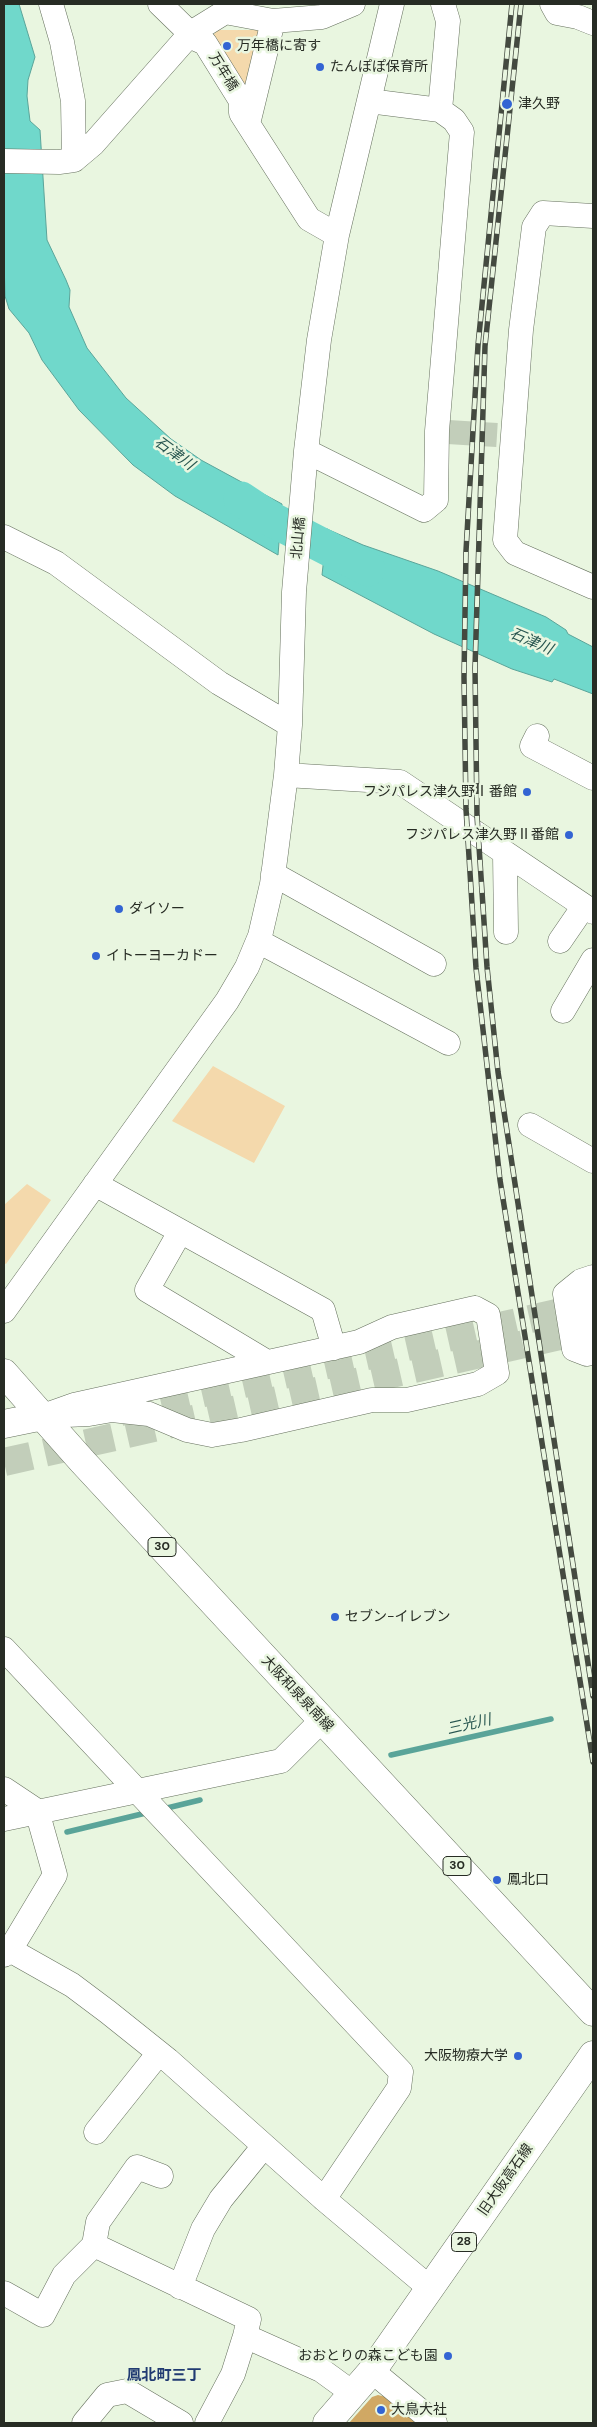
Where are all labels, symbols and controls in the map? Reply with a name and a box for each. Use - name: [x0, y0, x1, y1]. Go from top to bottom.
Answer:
- place label: 万年橋に寄す: [237, 38, 321, 54]
- marker: 万年橋に寄す: [221, 40, 233, 52]
- street label: 万年橋: [205, 50, 241, 94]
- place label: たんぽぽ保育所: [330, 59, 428, 75]
- marker: たんぽぽ保育所: [314, 61, 326, 73]
- place label: 津久野: [518, 96, 560, 112]
- marker: 津久野: [500, 97, 514, 111]
- water label: 石津川: [151, 433, 197, 475]
- street label: 北山橋: [289, 516, 309, 560]
- water label: 石津川: [507, 625, 555, 659]
- place label: フジパレス津久野Ⅰ番館: [363, 784, 517, 800]
- marker: フジパレス津久野Ⅰ番館: [521, 786, 533, 798]
- place label: フジパレス津久野Ⅱ番館: [405, 827, 559, 843]
- marker: フジパレス津久野Ⅱ番館: [563, 829, 575, 841]
- place label: ダイソー: [129, 901, 185, 917]
- marker: ダイソー: [113, 903, 125, 915]
- place label: イトーヨーカドー: [106, 948, 218, 964]
- marker: イトーヨーカドー: [90, 950, 102, 962]
- road number: 30: [148, 1538, 176, 1556]
- place label: セブン-イレブン: [345, 1609, 451, 1625]
- marker: セブン-イレブン: [329, 1611, 341, 1623]
- street label: 大阪和泉泉南線: [257, 1652, 337, 1736]
- water label: 三光川: [445, 1711, 493, 1739]
- road number: 30: [443, 1856, 471, 1875]
- place label: 鳳北口: [507, 1872, 549, 1888]
- marker: 鳳北口: [491, 1874, 503, 1886]
- place label: 大阪物療大学: [424, 2048, 508, 2064]
- marker: 大阪物療大学: [512, 2050, 524, 2062]
- street label: 旧大阪高石線: [475, 2141, 537, 2219]
- road number: 28: [452, 2232, 476, 2252]
- place label: おおとりの森こども園: [298, 2348, 438, 2364]
- marker: おおとりの森こども園: [442, 2350, 454, 2362]
- district label: 鳳北町三丁: [127, 2367, 201, 2385]
- place label: 大鳥大社: [391, 2402, 447, 2418]
- marker: 大鳥大社: [375, 2404, 387, 2416]

